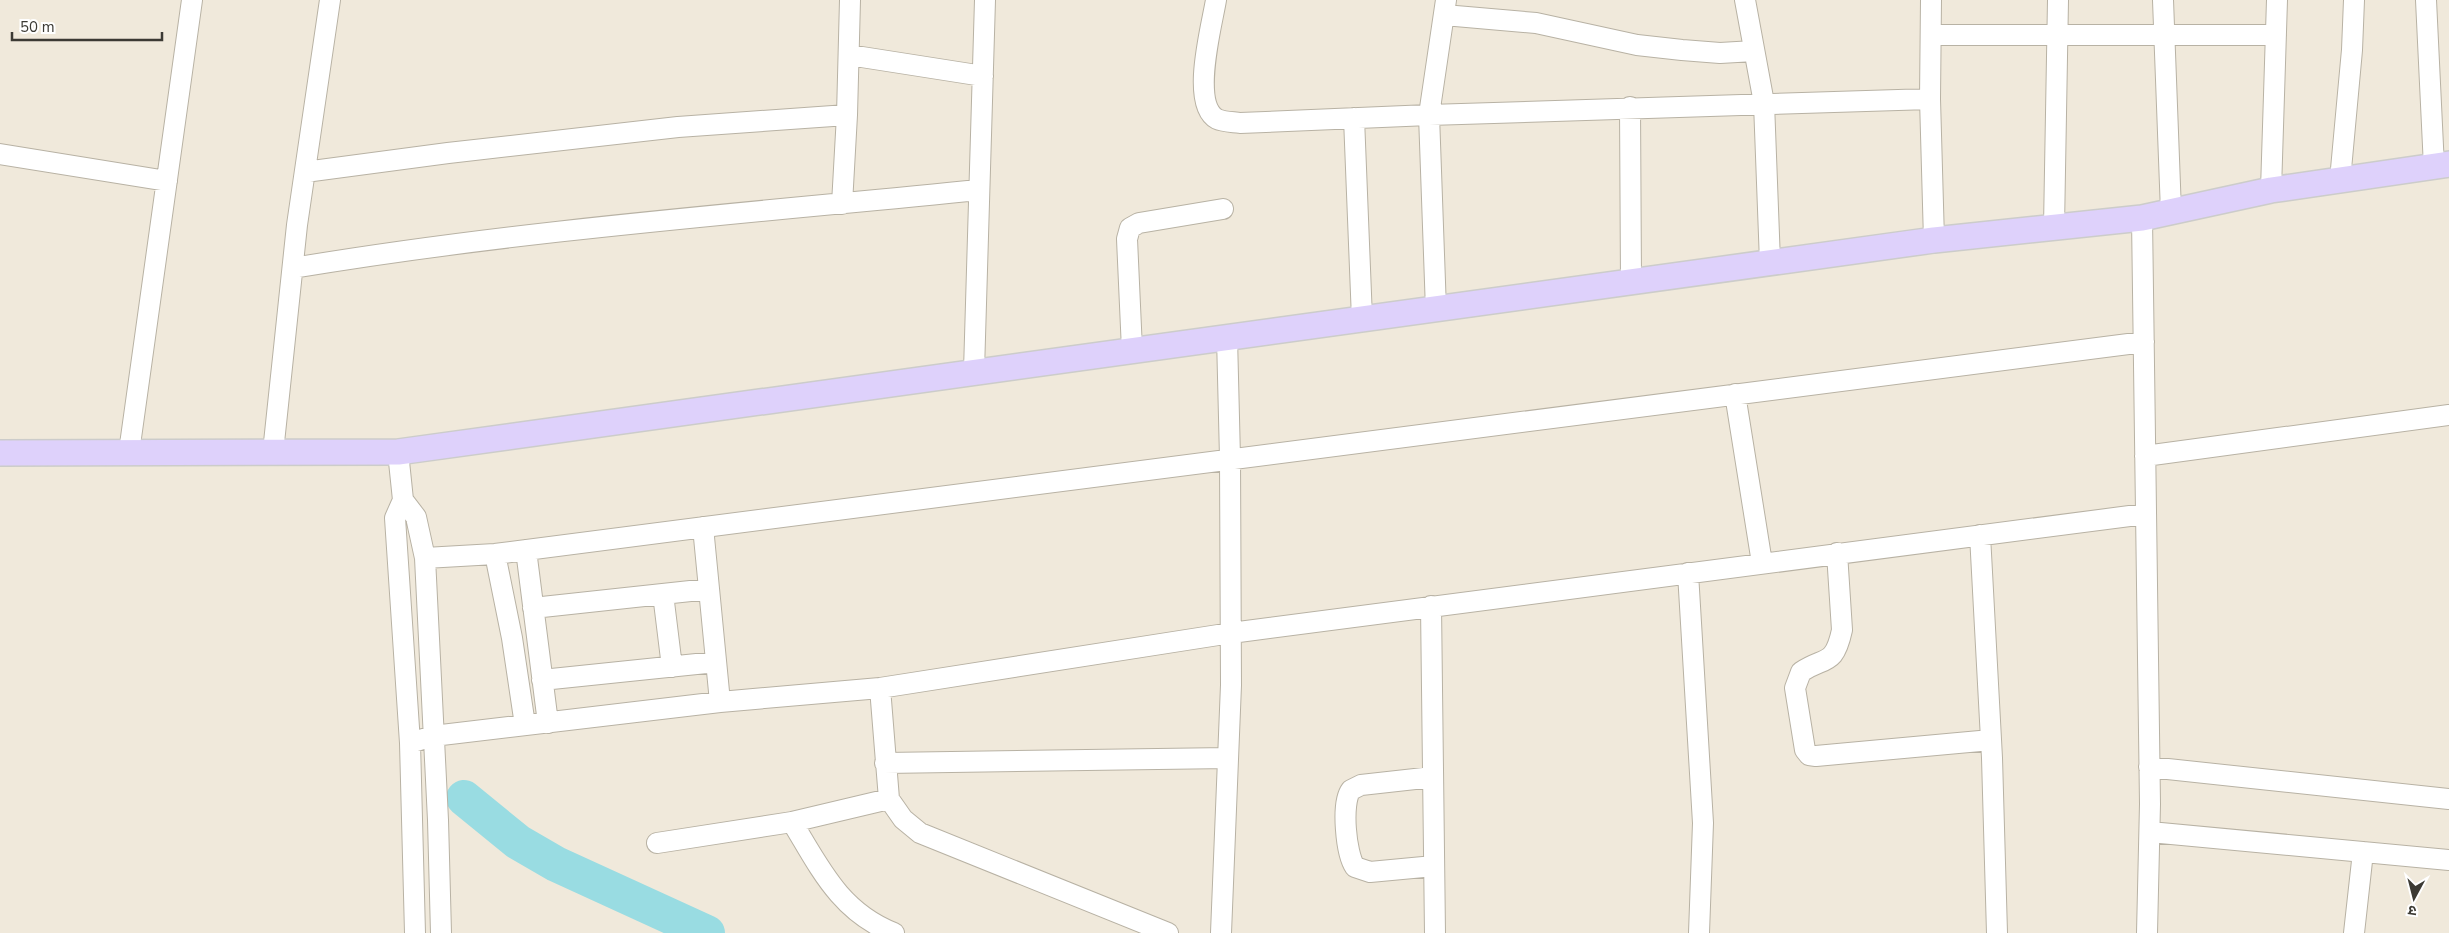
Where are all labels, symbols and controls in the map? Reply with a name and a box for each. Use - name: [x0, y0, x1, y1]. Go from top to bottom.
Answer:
- scale bar: [12, 10, 162, 42]
- text: 50 m: [20, 17, 55, 37]
- north arrow: [2389, 873, 2439, 923]
- text: उ: [2406, 900, 2418, 920]

